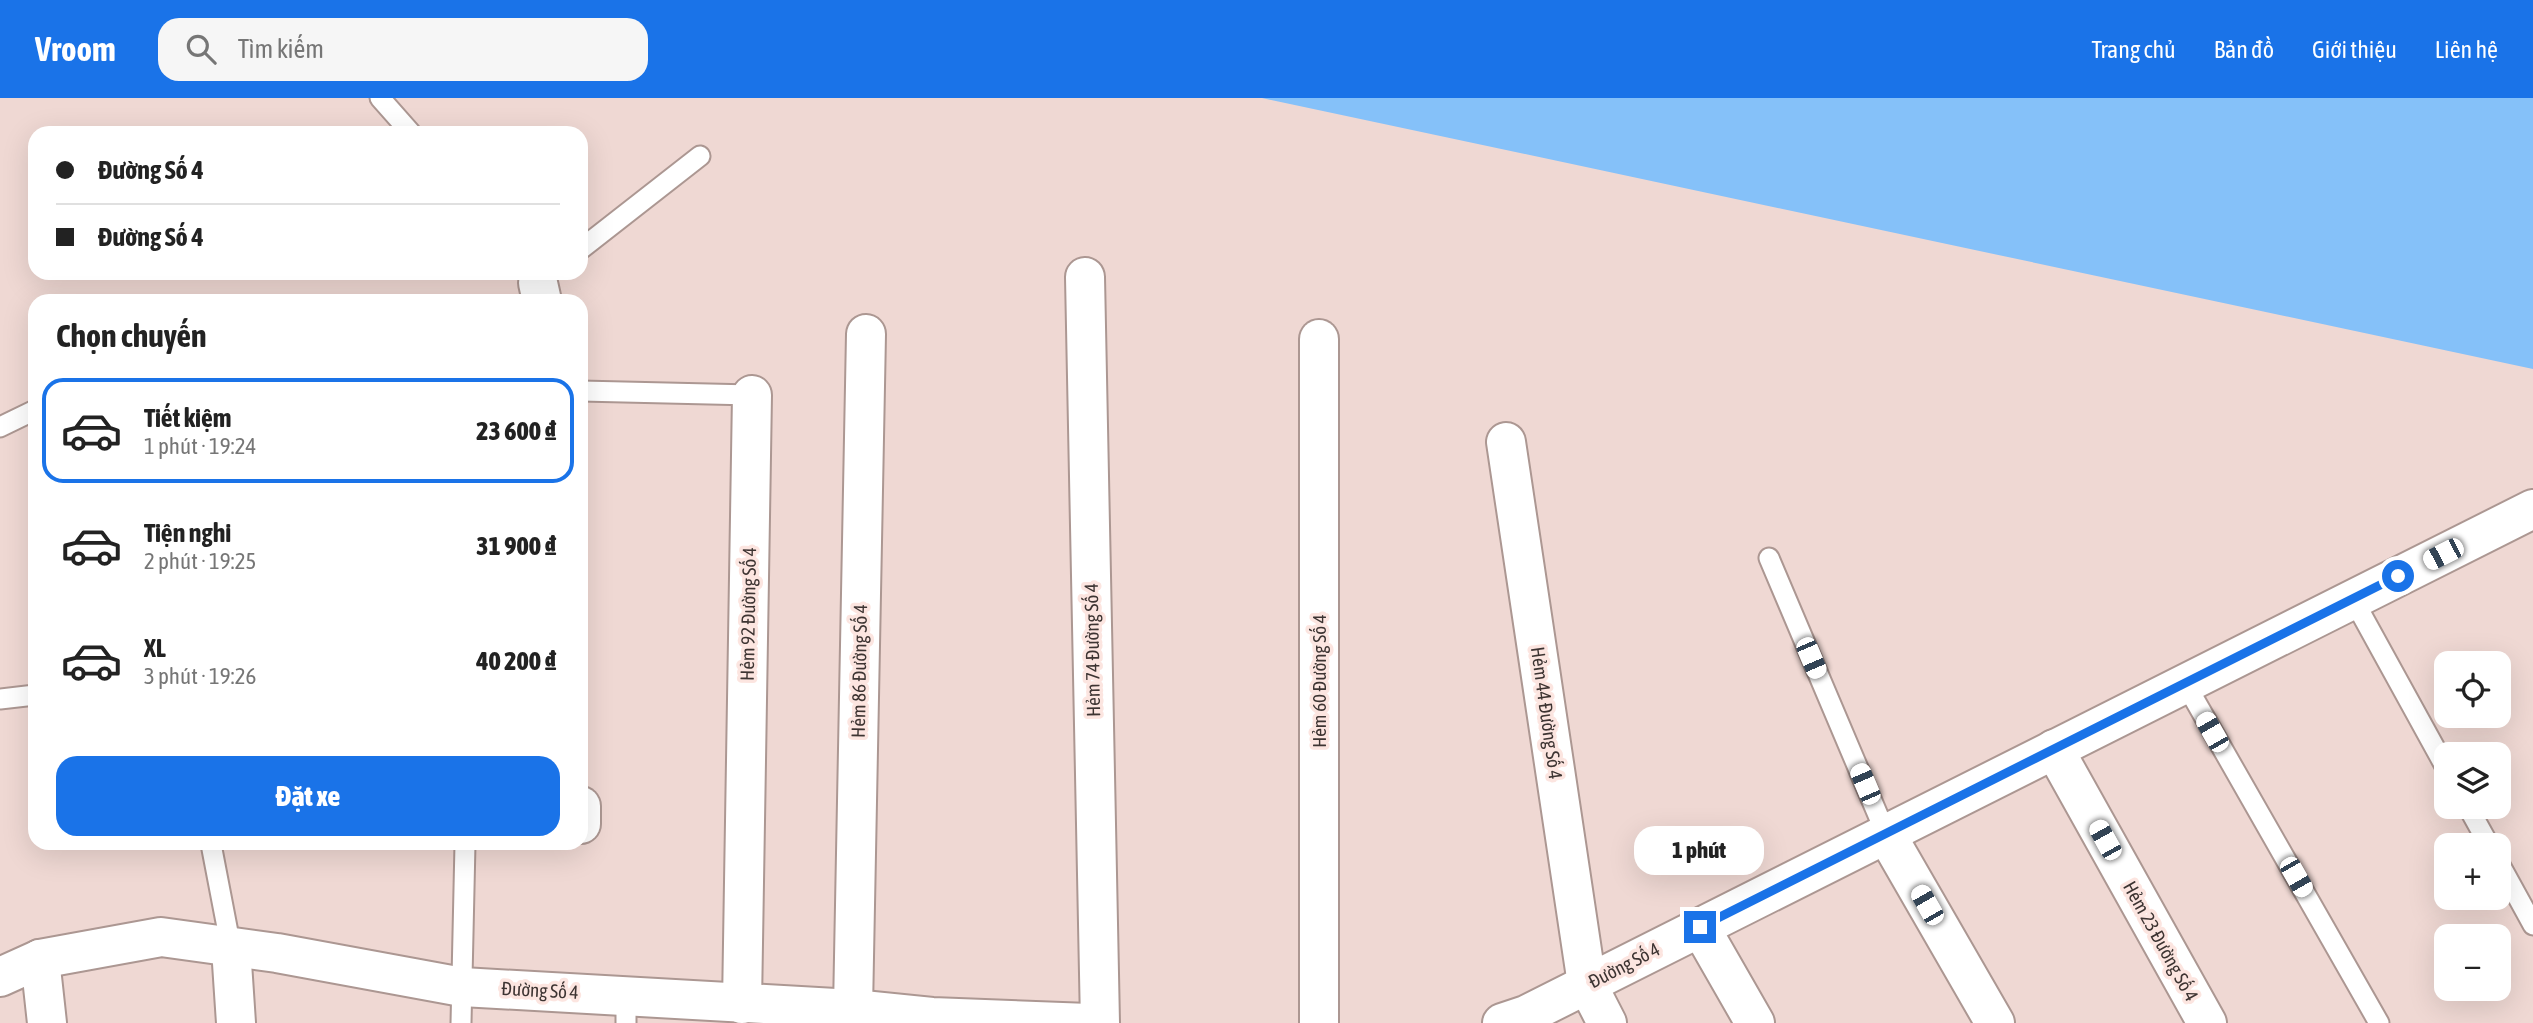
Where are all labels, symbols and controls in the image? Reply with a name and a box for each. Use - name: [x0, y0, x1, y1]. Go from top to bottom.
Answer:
- search box: [158, 18, 648, 81]
- text: Vroom: [35, 30, 116, 68]
- icon: search: [182, 30, 220, 68]
- text: Tìm kiếm: [238, 34, 324, 64]
- text: Trang chủ: [2091, 36, 2176, 63]
- text: Bản đồ: [2214, 36, 2274, 63]
- text: Giới thiệu: [2312, 36, 2397, 63]
- text: Liên hệ: [2435, 36, 2498, 63]
- text: Đường Số 4: [98, 155, 204, 185]
- text: Đường Số 4: [98, 222, 204, 252]
- text: Chọn chuyến: [56, 317, 207, 354]
- icon: car: [60, 399, 123, 462]
- text: Tiết kiệm: [144, 403, 232, 433]
- text: 23 600 ₫: [476, 416, 556, 446]
- text: 1 phút · 19:24: [144, 433, 256, 459]
- icon: car: [60, 514, 123, 577]
- text: Tiện nghi: [144, 518, 231, 548]
- text: 31 900 ₫: [476, 531, 556, 561]
- car: [2420, 535, 2467, 573]
- street label: Hẻm 92 Đường Số 4: [736, 547, 760, 681]
- text: 2 phút · 19:25: [144, 548, 256, 574]
- route start: [2382, 560, 2414, 592]
- street label: Hẻm 74 Đường Số 4: [1080, 583, 1104, 717]
- street label: Hẻm 86 Đường Số 4: [847, 604, 871, 738]
- street label: Hẻm 60 Đường Số 4: [1308, 614, 1330, 748]
- icon: car: [60, 629, 123, 692]
- text: XL: [144, 633, 166, 663]
- car: [1794, 635, 1829, 681]
- street label: Hẻm 44 Đường Số 4: [1527, 645, 1567, 781]
- text: 40 200 ₫: [476, 646, 556, 676]
- map controls: [2434, 651, 2511, 1001]
- button: locate: [2434, 651, 2511, 728]
- text: 3 phút · 19:26: [144, 663, 256, 689]
- car: [2193, 709, 2232, 755]
- button: layers: [2434, 742, 2511, 819]
- button: Đặt xe: [56, 756, 560, 836]
- car: [1848, 761, 1883, 807]
- car: [2086, 817, 2125, 863]
- callout: 1 phút: [1635, 826, 1765, 874]
- button: +: [2434, 833, 2511, 910]
- text: 1 phút: [1672, 837, 1726, 863]
- car: [2277, 854, 2316, 900]
- street label: Hẻm 23 Đường Số 4: [2119, 877, 2203, 1005]
- car: [1908, 882, 1947, 928]
- route end: [1684, 911, 1716, 943]
- button: −: [2434, 924, 2511, 1001]
- street label: Đường Số 4: [1585, 938, 1663, 992]
- street label: Đường Số 4: [501, 977, 579, 1003]

